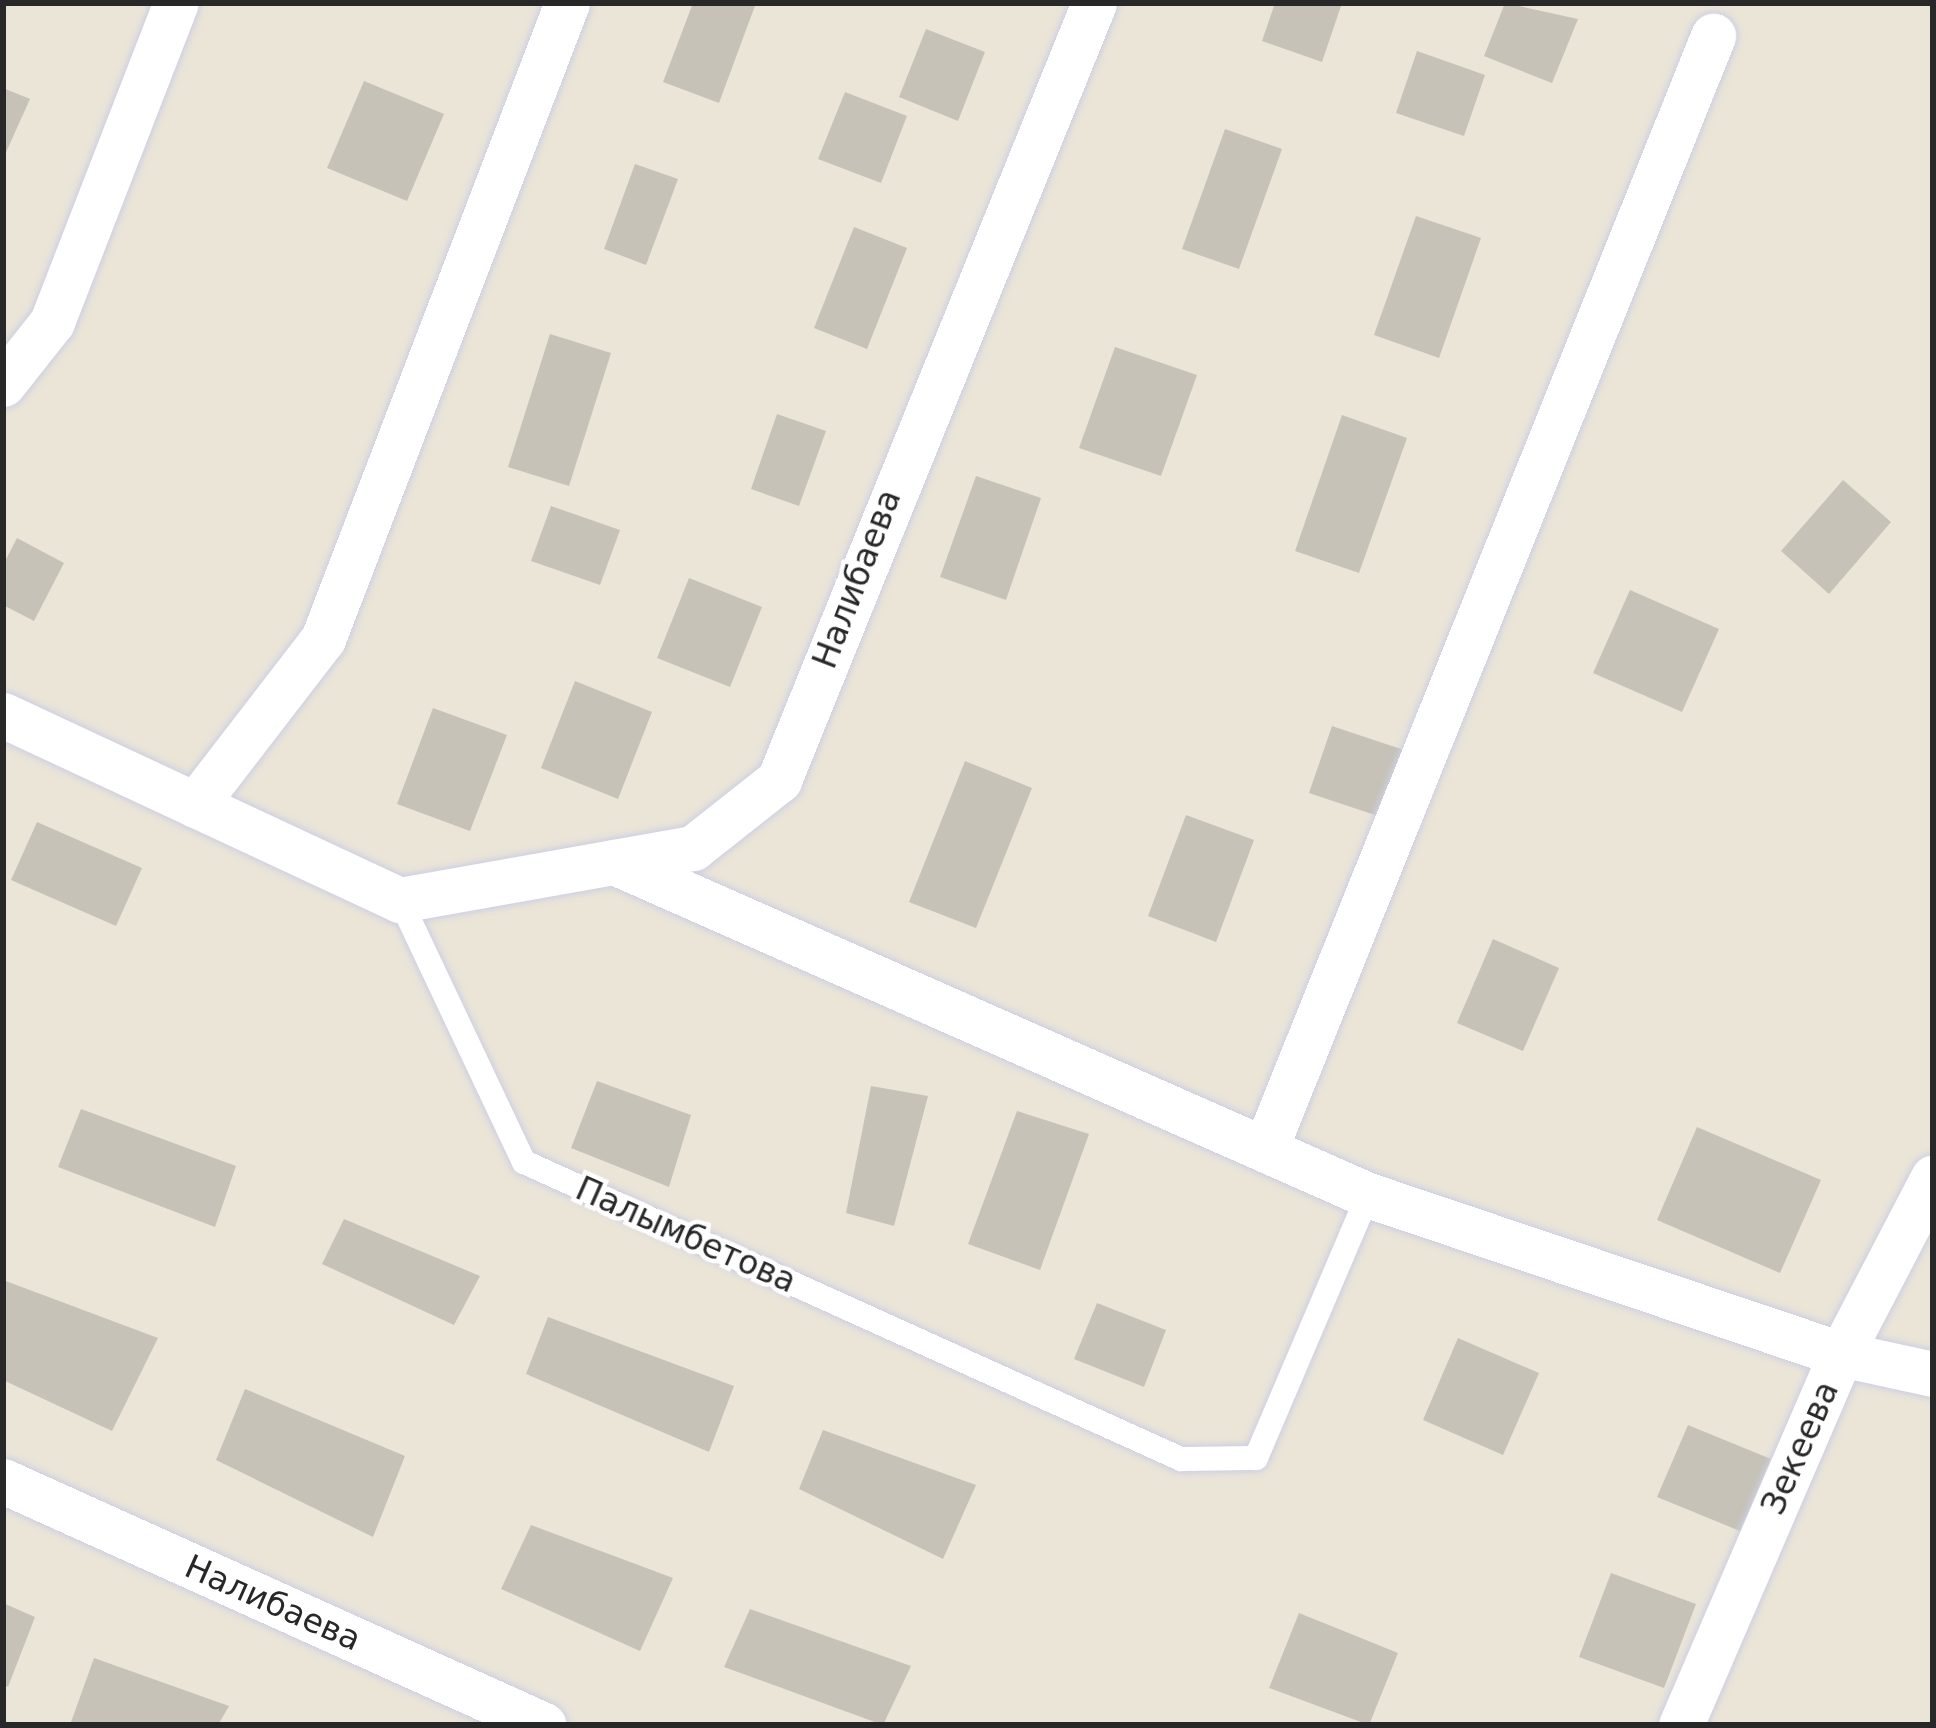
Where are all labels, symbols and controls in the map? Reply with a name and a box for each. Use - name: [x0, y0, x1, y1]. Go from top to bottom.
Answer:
- street label: Налибаева: [805, 484, 909, 674]
- street label: Палымбетова: [570, 1169, 802, 1301]
- street label: Зекеева: [1753, 1375, 1847, 1521]
- street label: Налибаева: [179, 1547, 367, 1659]

